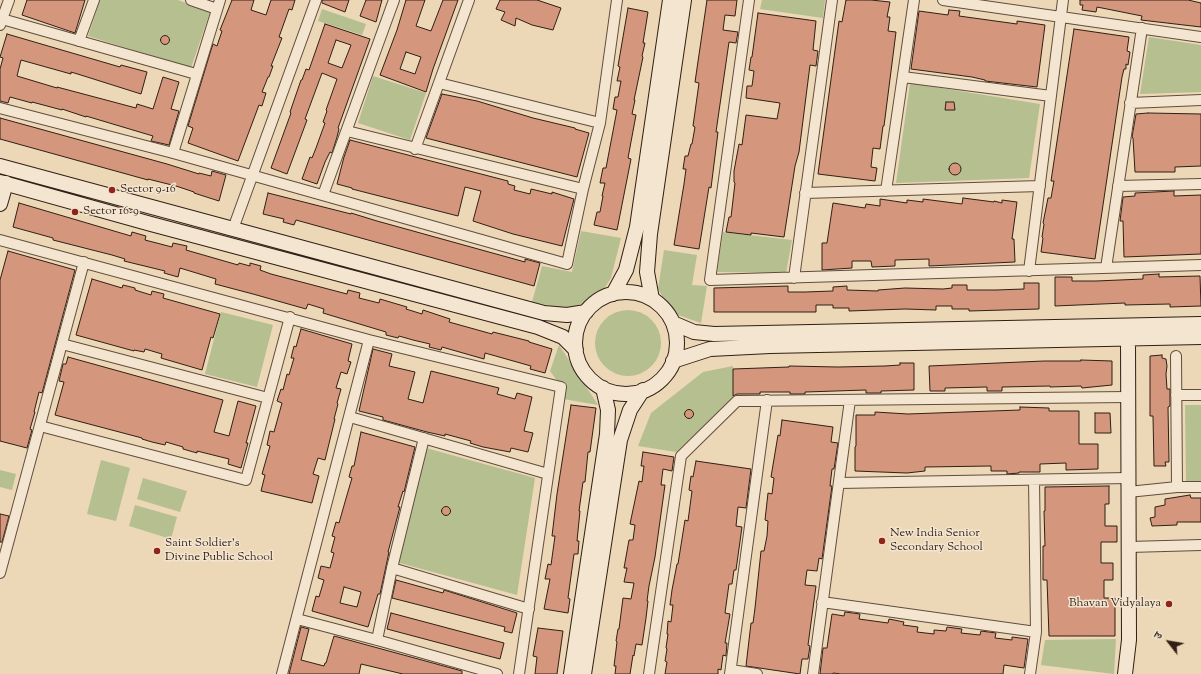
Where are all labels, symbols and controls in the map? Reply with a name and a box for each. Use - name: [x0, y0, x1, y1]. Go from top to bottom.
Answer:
- place label: Sector 9-16: [120, 183, 176, 197]
- marker: Sector 9-16: [107, 185, 117, 195]
- place label: Sector 16-9: [83, 205, 139, 219]
- marker: Sector 16-9: [70, 207, 80, 217]
- place label: New India Senior Secondary School: [890, 527, 983, 555]
- marker: New India Senior Secondary School: [877, 536, 887, 546]
- place label: Saint Soldier’s Divine Public School: [165, 537, 273, 565]
- marker: Saint Soldier’s Divine Public School: [152, 546, 162, 556]
- place label: Bhavan Vidyalaya: [1069, 597, 1161, 611]
- marker: Bhavan Vidyalaya: [1164, 599, 1174, 609]
- north arrow: [1149, 622, 1189, 662]
- text: उ: [1150, 629, 1167, 642]

